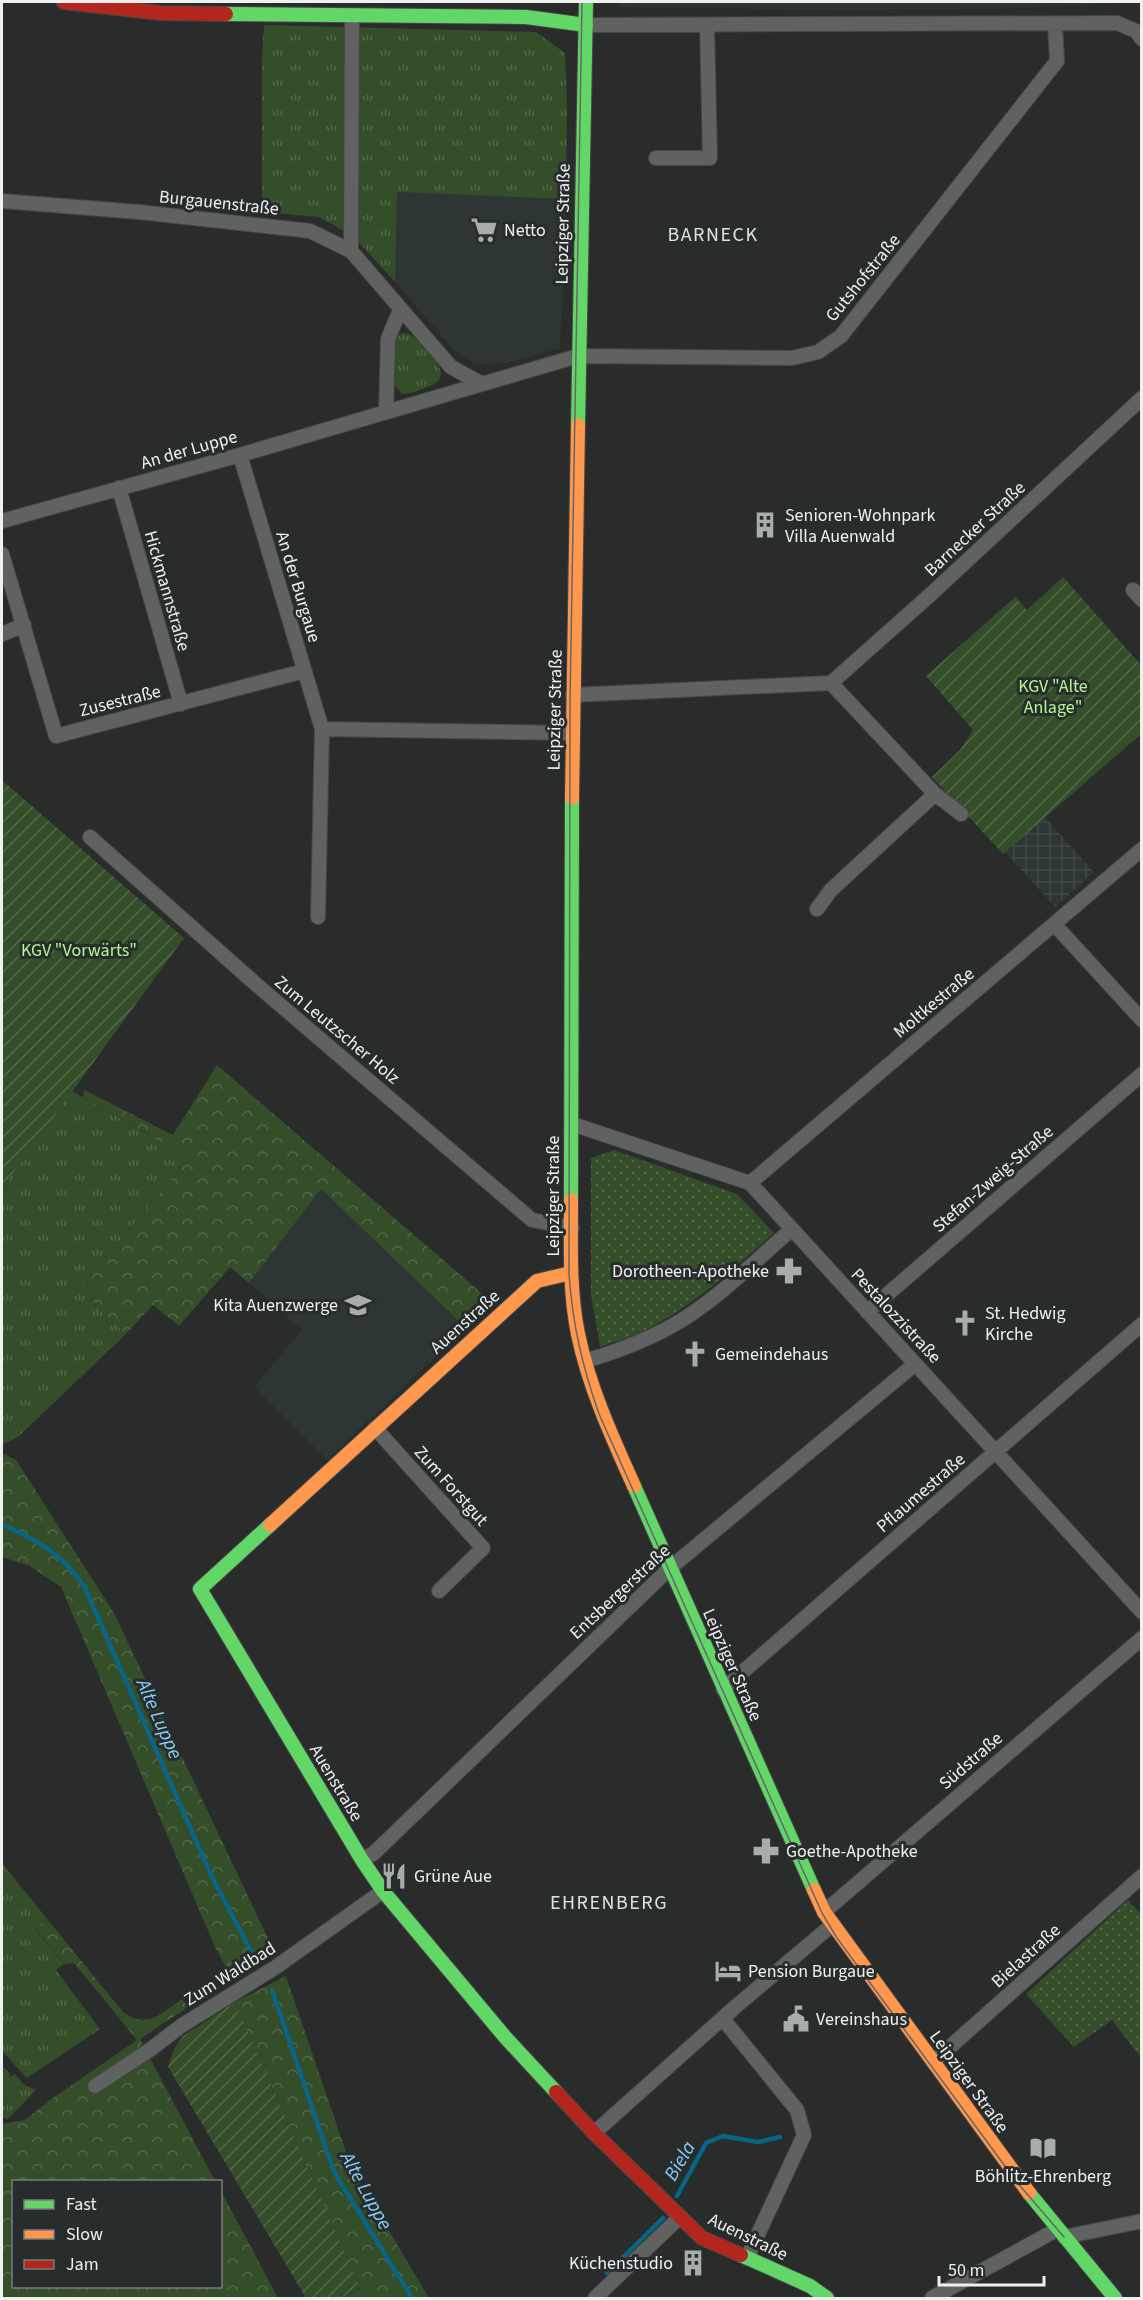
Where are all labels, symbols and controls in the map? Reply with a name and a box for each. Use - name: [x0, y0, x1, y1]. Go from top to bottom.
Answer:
- street label: Leipziger Straße: [549, 163, 577, 285]
- street label: Burgauenstraße: [158, 184, 280, 222]
- supermarket icon: Netto: [469, 215, 499, 245]
- place label: Netto: [504, 218, 546, 243]
- district label: BARNECK: [668, 221, 758, 249]
- street label: Gutshofstraße: [820, 229, 906, 327]
- street label: An der Luppe: [138, 424, 240, 476]
- street label: Barnecker Straße: [919, 476, 1031, 582]
- place label: Senioren-Wohnpark Villa Auenwald: [785, 503, 935, 549]
- building icon: Senioren-Wohnpark Villa Auenwald: [750, 510, 780, 540]
- street label: Hickmannstraße: [138, 528, 196, 654]
- street label: An der Burgaue: [269, 528, 327, 646]
- street label: Leipziger Straße: [541, 649, 569, 771]
- park label: KGV "Alte Anlage": [1018, 674, 1088, 720]
- street label: Zusestraße: [77, 679, 163, 723]
- park label: KGV "Vorwärts": [21, 938, 137, 963]
- street label: Moltkestraße: [888, 962, 980, 1044]
- street label: Zum Leutzscher Holz: [269, 970, 405, 1090]
- street label: Stefan-Zweig-Straße: [927, 1120, 1059, 1238]
- street label: Leipziger Straße: [541, 1135, 566, 1256]
- pharmacy icon: Dorotheen-Apotheke: [774, 1256, 804, 1286]
- place label: Dorotheen-Apotheke: [612, 1259, 769, 1284]
- street label: Pestalozzistraße: [845, 1263, 947, 1369]
- street label: Auenstraße: [425, 1284, 505, 1360]
- school or university icon: Kita Auenzwerge: [343, 1290, 373, 1320]
- place label: Kita Auenzwerge: [213, 1293, 338, 1318]
- place label: St. Hedwig Kirche: [985, 1301, 1066, 1347]
- church icon: St. Hedwig Kirche: [950, 1308, 980, 1338]
- church icon: Gemeindehaus: [680, 1339, 710, 1369]
- place label: Gemeindehaus: [715, 1342, 828, 1367]
- street label: Zum Forstgut: [408, 1440, 494, 1532]
- street label: Pflaumestraße: [871, 1447, 971, 1539]
- street label: Entsbergerstraße: [564, 1539, 676, 1645]
- street label: Leipziger Straße: [696, 1605, 768, 1725]
- water label: Alte Luppe: [128, 1672, 189, 1764]
- street label: Südstraße: [934, 1726, 1008, 1796]
- street label: Auenstraße: [303, 1740, 369, 1826]
- pharmacy icon: Goethe-Apotheke: [751, 1836, 781, 1866]
- place label: Goethe-Apotheke: [786, 1839, 918, 1864]
- restaurant icon: Grüne Aue: [379, 1861, 409, 1891]
- place label: Grüne Aue: [414, 1864, 492, 1889]
- district label: EHRENBERG: [550, 1889, 668, 1917]
- street label: Bielastraße: [986, 1918, 1066, 1994]
- street label: Zum Waldbad: [179, 1936, 281, 2012]
- hotel icon: Pension Burgaue: [713, 1956, 743, 1986]
- place label: Pension Burgaue: [748, 1959, 875, 1984]
- public building icon: Vereinshaus: [781, 2004, 811, 2034]
- place label: Vereinshaus: [816, 2007, 907, 2032]
- street label: Leipziger Straße: [923, 2026, 1015, 2138]
- library icon: Böhlitz-Ehrenberg: [1028, 2133, 1058, 2163]
- water label: Biela: [658, 2136, 703, 2186]
- water label: Alte Luppe: [332, 2145, 399, 2235]
- place label: Böhlitz-Ehrenberg: [975, 2164, 1111, 2189]
- legend: [12, 2180, 222, 2288]
- text: Fast: [66, 2192, 97, 2217]
- street label: Auenstraße: [704, 2207, 792, 2267]
- text: Slow: [66, 2222, 103, 2247]
- building icon: Küchenstudio: [678, 2248, 708, 2278]
- scale bar: [939, 2249, 1044, 2287]
- place label: Küchenstudio: [569, 2251, 673, 2276]
- text: Jam: [66, 2252, 99, 2277]
- text: 50 m: [948, 2258, 984, 2283]

